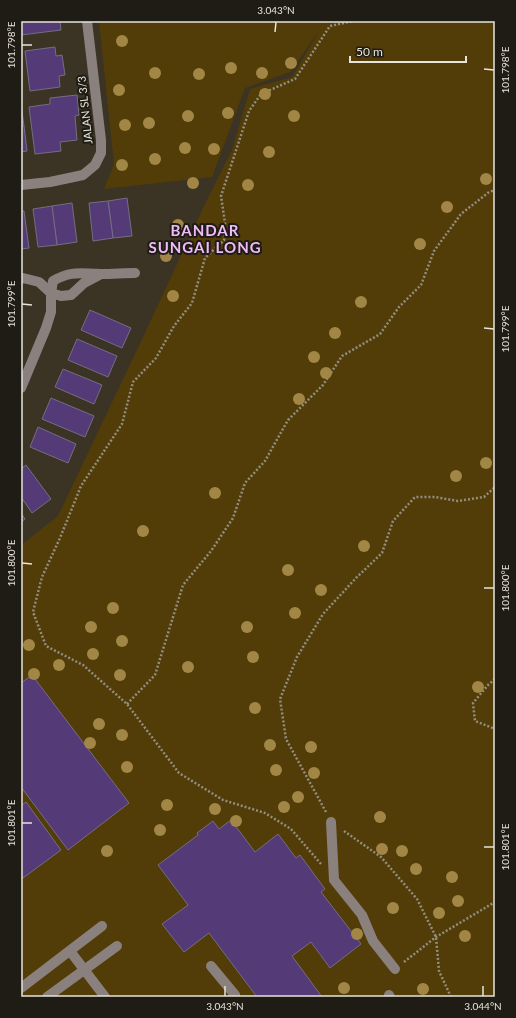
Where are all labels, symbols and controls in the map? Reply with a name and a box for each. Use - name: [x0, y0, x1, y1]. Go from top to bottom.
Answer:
- text: 3.043°N: [257, 4, 295, 16]
- text: 101.798°E: [5, 21, 17, 69]
- scale bar: [350, 38, 466, 64]
- text: 50 m: [356, 44, 383, 59]
- text: 101.798°E: [499, 46, 511, 94]
- street label: JALAN SL 3/3: [74, 75, 95, 145]
- district label: BANDAR SUNGAI LONG: [148, 221, 262, 256]
- text: 101.799°E: [5, 280, 17, 328]
- text: 101.799°E: [499, 305, 511, 353]
- text: 101.800°E: [5, 539, 17, 587]
- text: 101.800°E: [499, 564, 511, 612]
- text: 101.801°E: [5, 799, 17, 847]
- text: 101.801°E: [499, 823, 511, 871]
- text: 3.043°N: [206, 1000, 244, 1012]
- text: 3.044°N: [464, 1000, 502, 1012]

